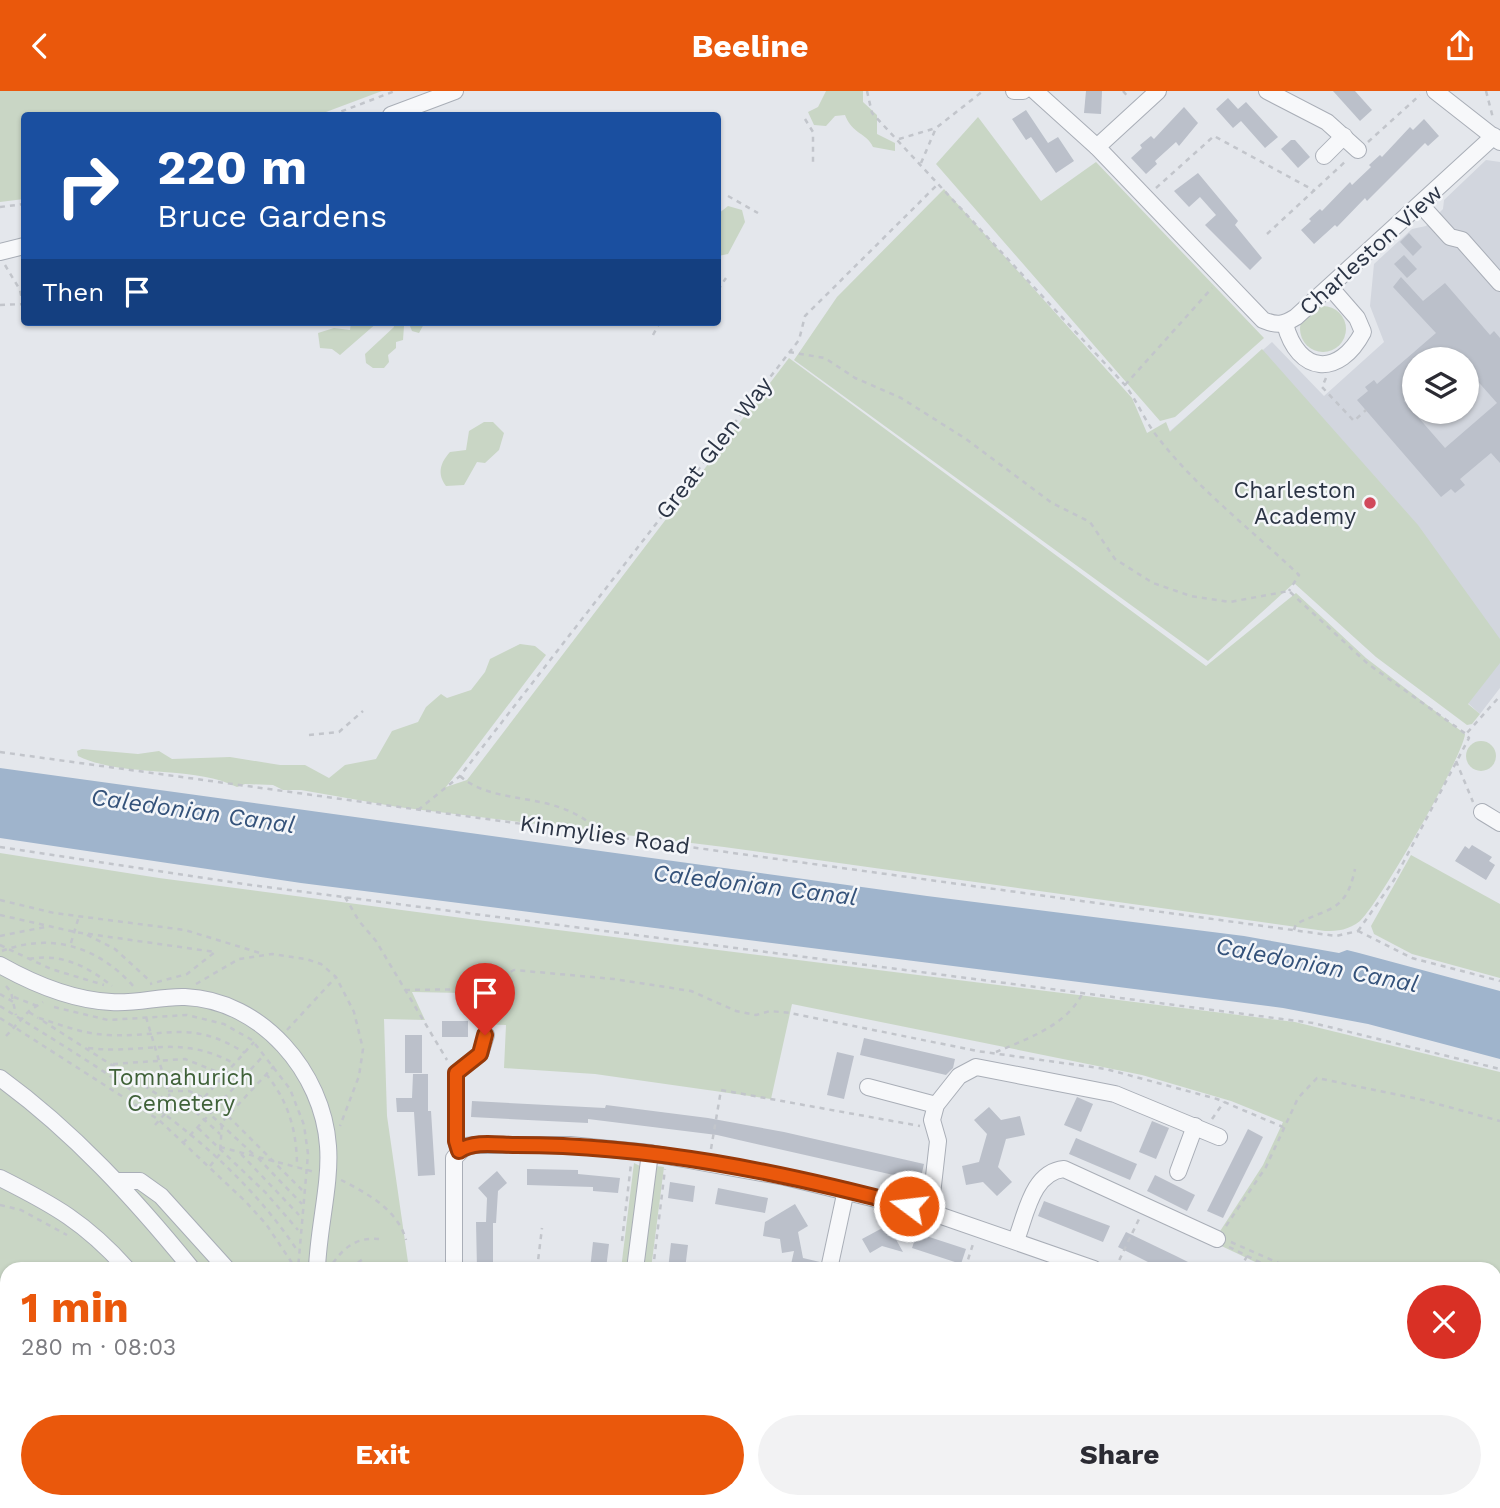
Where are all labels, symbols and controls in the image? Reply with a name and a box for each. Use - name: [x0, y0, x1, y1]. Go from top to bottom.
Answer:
- icon: back: [21, 27, 59, 65]
- text: Beeline: [691, 27, 809, 65]
- icon: share: [1441, 27, 1479, 65]
- text: 220 m: [157, 138, 307, 196]
- icon: right: [42, 140, 133, 231]
- street label: Charleston View: [1294, 179, 1448, 321]
- text: Bruce Gardens: [157, 197, 387, 235]
- icon: arrive: [118, 273, 156, 311]
- text: Then: [42, 277, 104, 307]
- map controls: [1402, 347, 1479, 424]
- button: layers: [1402, 347, 1479, 424]
- street label: Great Glen Way: [650, 371, 778, 524]
- place label: Charleston Academy: [1233, 477, 1356, 530]
- marker: Charleston Academy: [1362, 495, 1378, 511]
- water label: Caledonian Canal: [89, 783, 297, 839]
- street label: Kinmylies Road: [518, 810, 692, 860]
- water label: Caledonian Canal: [651, 859, 859, 911]
- water label: Caledonian Canal: [1213, 932, 1421, 998]
- pin: [455, 963, 515, 1035]
- icon: arrive: [466, 974, 504, 1012]
- park label: Tomnahurich Cemetery: [108, 1064, 254, 1117]
- position arrow: [872, 1169, 946, 1243]
- text: 1 min: [21, 1283, 129, 1332]
- button: close: [1407, 1285, 1481, 1359]
- text: 280 m · 08:03: [21, 1334, 176, 1361]
- button: Exit: [21, 1415, 744, 1495]
- button: Share: [758, 1415, 1481, 1495]

